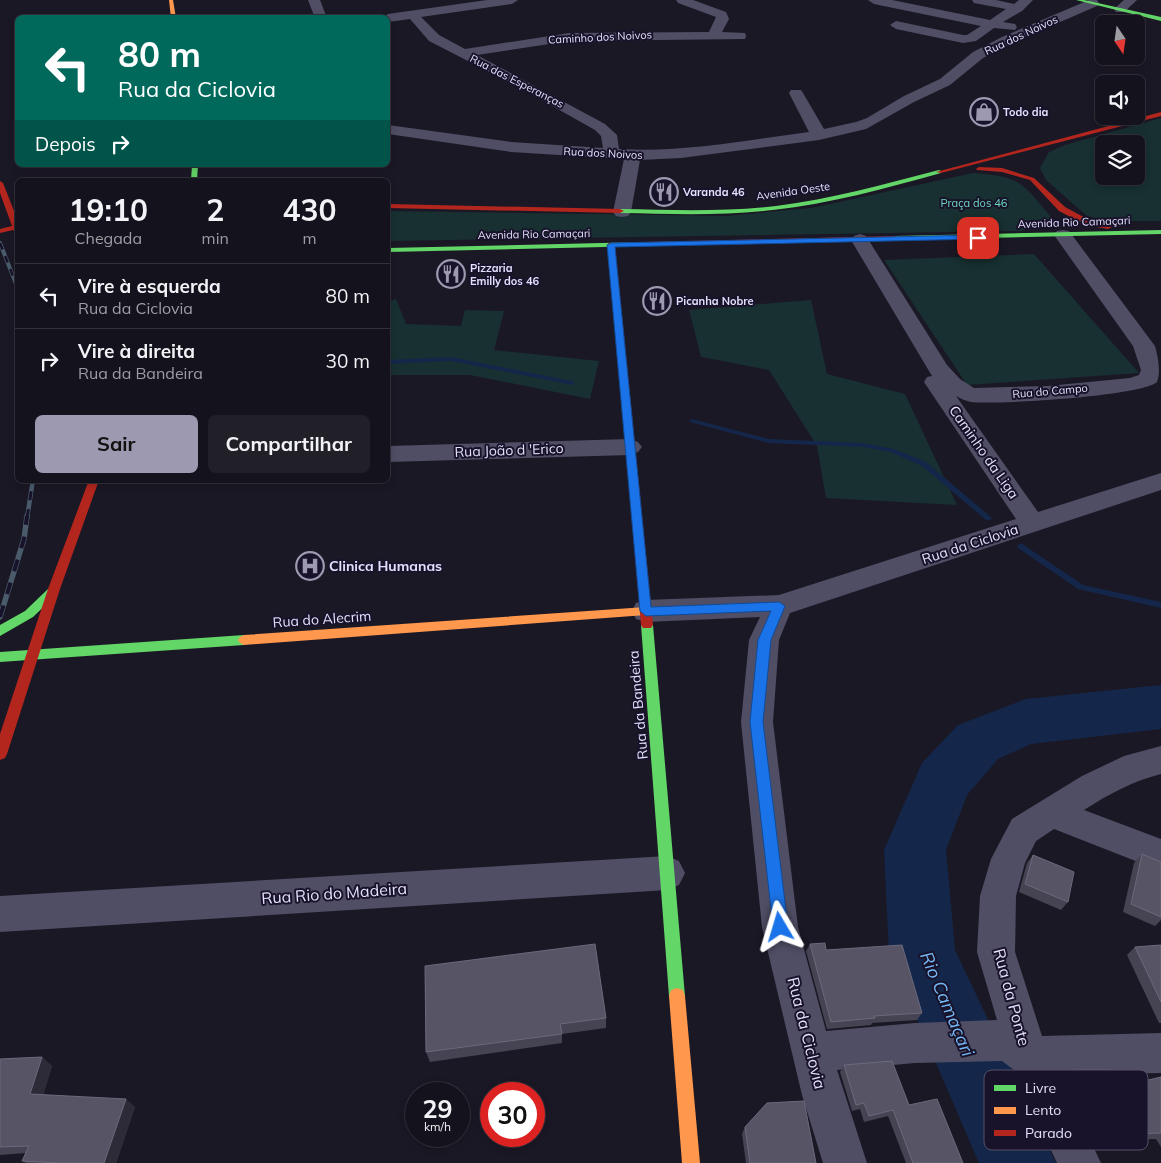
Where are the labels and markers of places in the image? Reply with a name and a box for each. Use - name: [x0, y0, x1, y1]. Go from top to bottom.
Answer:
- shop icon: Todo dia: [969, 97, 999, 127]
- place label: Todo dia: [1003, 105, 1048, 119]
- restaurant icon: Varanda 46: [649, 177, 679, 207]
- place label: Varanda 46: [682, 185, 745, 199]
- pin: [957, 217, 999, 259]
- restaurant icon: Pizzaria Emilly dos 46: [436, 259, 466, 289]
- place label: Pizzaria Emilly dos 46: [470, 261, 539, 288]
- restaurant icon: Picanha Nobre: [642, 286, 672, 316]
- place label: Picanha Nobre: [676, 294, 754, 308]
- hospital icon: Clinica Humanas: [295, 551, 325, 581]
- place label: Clinica Humanas: [329, 557, 442, 575]

